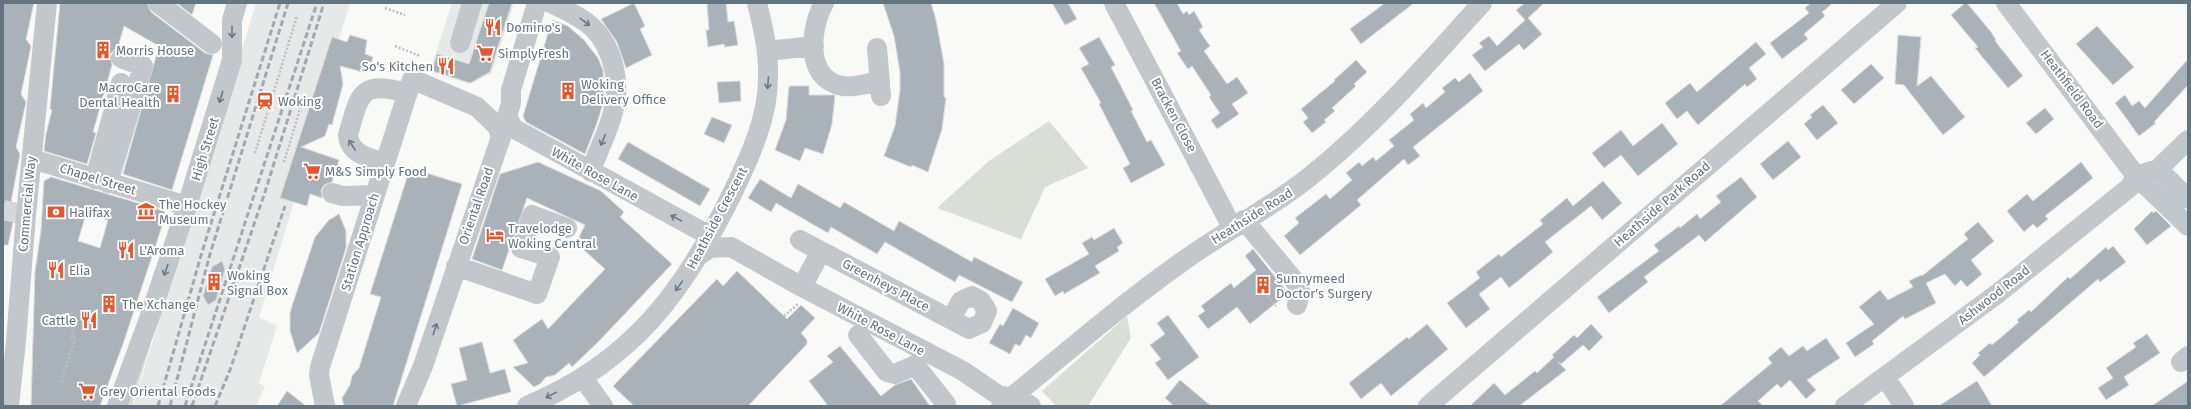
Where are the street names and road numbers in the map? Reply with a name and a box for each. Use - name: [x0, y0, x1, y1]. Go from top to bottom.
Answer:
- street label: Heathfield Road: [2038, 47, 2106, 131]
- street label: Bracken Close: [1148, 75, 1200, 155]
- street label: High Street: [188, 115, 222, 183]
- street label: White Rose Lane: [549, 144, 641, 204]
- street label: Commercial Way: [15, 155, 39, 253]
- street label: Heathside Park Road: [1611, 158, 1713, 250]
- street label: Chapel Street: [58, 160, 138, 198]
- street label: Heathside Crescent: [684, 164, 750, 272]
- street label: Oriental Road: [456, 165, 496, 247]
- street label: Heathside Road: [1209, 185, 1295, 247]
- street label: Station Approach: [338, 191, 382, 293]
- street label: Greenheys Place: [840, 256, 932, 314]
- street label: Ashwood Road: [1955, 262, 2033, 328]
- street label: White Rose Lane: [835, 300, 927, 358]

